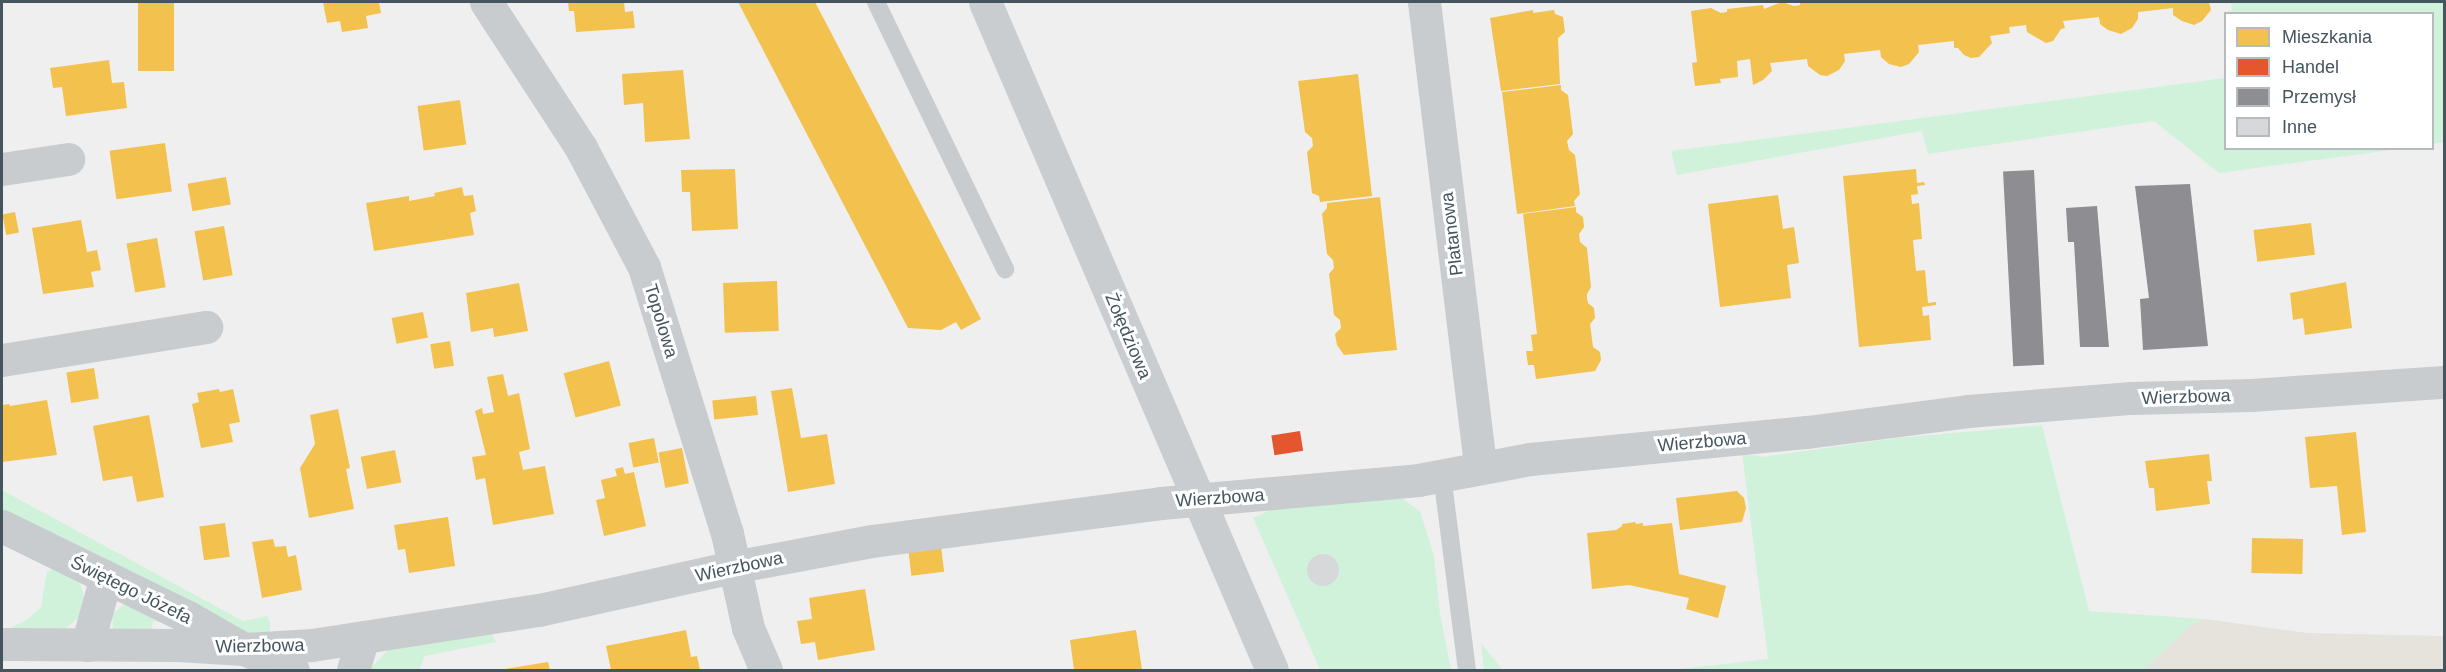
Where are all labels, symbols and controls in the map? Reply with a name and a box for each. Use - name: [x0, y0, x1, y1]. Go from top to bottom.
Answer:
- legend: [2224, 12, 2434, 150]
- text: Mieszkania: [2282, 27, 2372, 47]
- text: Handel: [2282, 57, 2339, 77]
- text: Przemysł: [2282, 87, 2356, 107]
- text: Inne: [2282, 117, 2317, 137]
- street label: Platanowa: [1436, 191, 1468, 277]
- street label: Topolowa: [640, 281, 682, 361]
- street label: Żołędziowa: [1100, 290, 1156, 382]
- street label: Wierzbowa: [2141, 385, 2231, 409]
- street label: Wierzbowa: [1657, 427, 1747, 457]
- street label: Wierzbowa: [1175, 484, 1265, 512]
- street label: Wierzbowa: [693, 547, 785, 587]
- street label: Świętego Józefa: [67, 551, 195, 629]
- street label: Wierzbowa: [215, 634, 305, 658]

